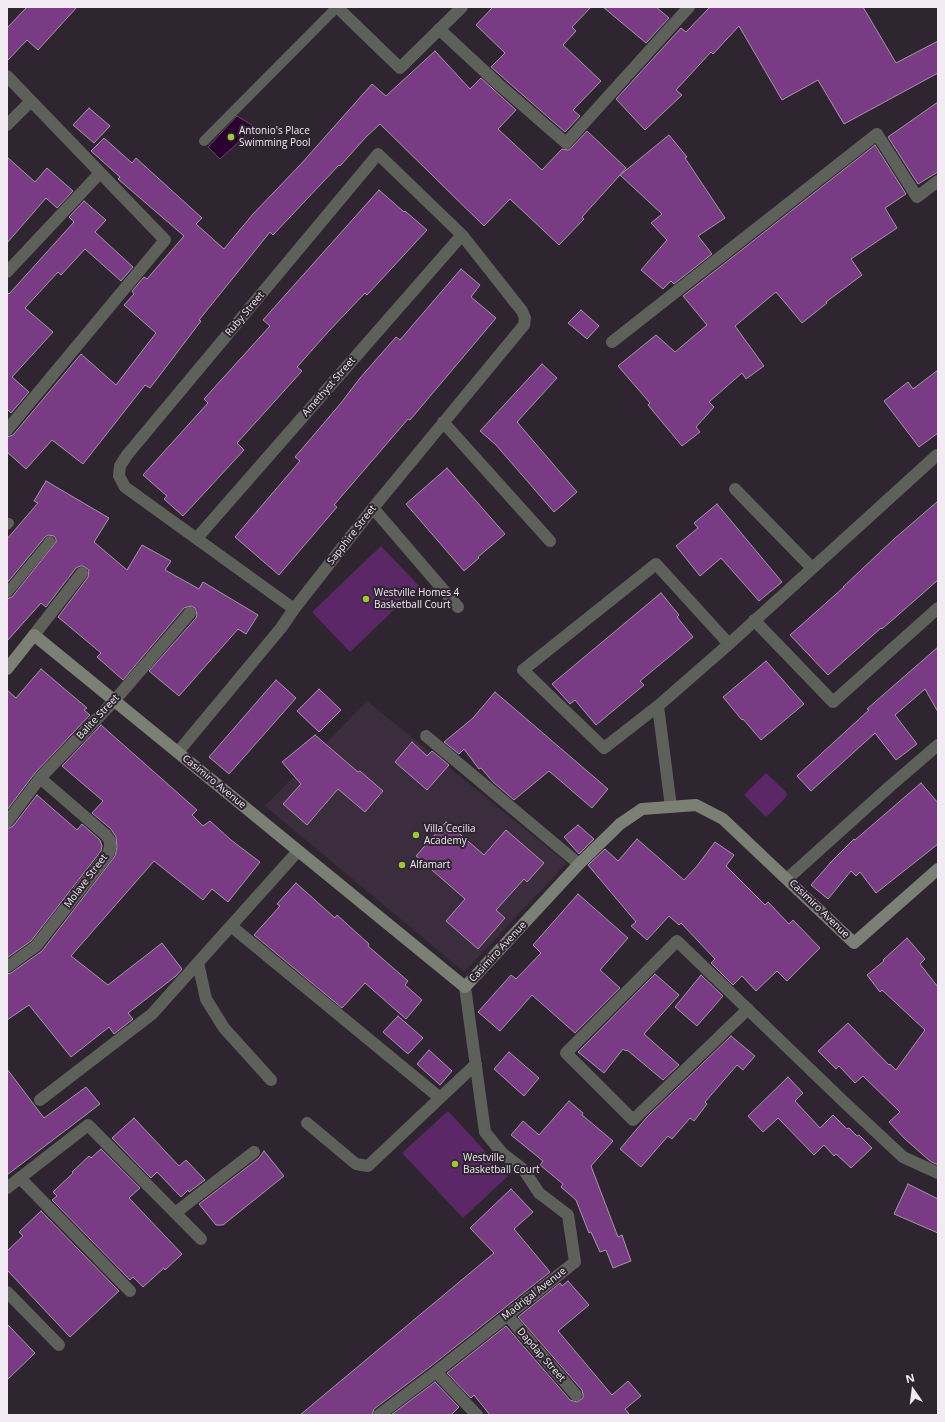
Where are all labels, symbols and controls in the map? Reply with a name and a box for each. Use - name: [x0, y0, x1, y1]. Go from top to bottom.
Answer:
- place label: Antonio's Place Swimming Pool: [239, 125, 311, 148]
- marker: Antonio's Place Swimming Pool: [226, 132, 236, 142]
- street label: Ruby Street: [223, 289, 267, 339]
- street label: Amethyst Street: [300, 355, 358, 419]
- street label: Sapphire Street: [325, 503, 379, 567]
- place label: Westville Homes 4 Basketball Court: [374, 587, 459, 610]
- marker: Westville Homes 4 Basketball Court: [361, 594, 371, 604]
- street label: Balite Street: [74, 692, 122, 742]
- street label: Casimiro Avenue: [180, 753, 248, 811]
- place label: Villa Cecilia Academy: [424, 823, 476, 846]
- marker: Villa Cecilia Academy: [411, 830, 421, 840]
- street label: Molave Street: [62, 852, 110, 910]
- place label: Alfamart: [410, 859, 450, 871]
- marker: Alfamart: [397, 860, 407, 870]
- street label: Casimiro Avenue: [787, 877, 851, 941]
- street label: Casimiro Avenue: [467, 919, 529, 985]
- place label: Westville Basketball Court: [463, 1152, 540, 1176]
- marker: Westville Basketball Court: [450, 1159, 460, 1169]
- street label: Madrigal Avenue: [499, 1265, 569, 1323]
- street label: Dapdap Street: [514, 1326, 568, 1384]
- north arrow: [893, 1370, 933, 1410]
- text: N: [904, 1370, 916, 1386]

